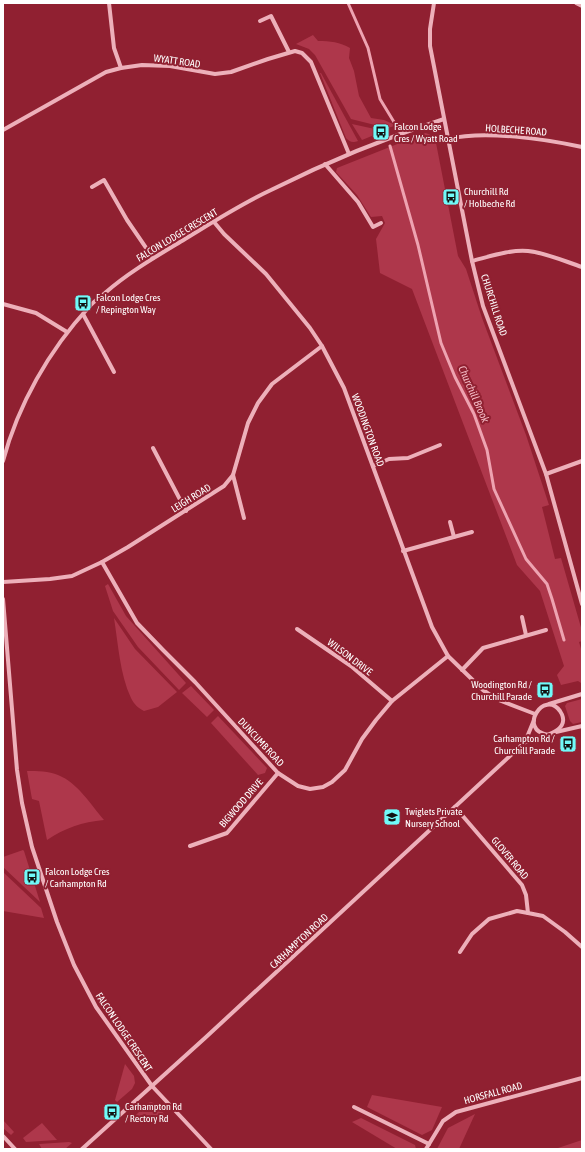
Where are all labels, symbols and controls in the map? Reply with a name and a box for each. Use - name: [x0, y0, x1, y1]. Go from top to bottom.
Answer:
- street label: WYATT ROAD: [153, 52, 201, 70]
- place label: Falcon Lodge Cres / Wyatt Road: [394, 121, 458, 144]
- bus stop icon: Falcon Lodge Cres / Wyatt Road: [371, 122, 391, 142]
- street label: HOLBECHE ROAD: [485, 122, 548, 138]
- place label: Churchill Rd / Holbeche Rd: [464, 186, 516, 209]
- bus stop icon: Churchill Rd / Holbeche Rd: [441, 187, 461, 207]
- street label: FALCON LODGE CRESCENT: [134, 206, 220, 264]
- street label: CHURCHILL ROAD: [479, 273, 509, 338]
- place label: Falcon Lodge Cres / Repington Way: [96, 292, 161, 315]
- bus stop icon: Falcon Lodge Cres / Repington Way: [73, 293, 93, 313]
- water label: Churchill Brook: [456, 364, 492, 424]
- street label: WOODINGTON ROAD: [350, 392, 386, 468]
- street label: LEIGH ROAD: [169, 481, 213, 514]
- street label: WILSON DRIVE: [325, 637, 375, 678]
- place label: Woodington Rd / Churchill Parade: [471, 679, 533, 702]
- bus stop icon: Woodington Rd / Churchill Parade: [535, 680, 555, 700]
- street label: DUNCUMB ROAD: [236, 716, 286, 769]
- place label: Carhampton Rd / Churchill Parade: [493, 733, 556, 756]
- bus stop icon: Carhampton Rd / Churchill Parade: [558, 734, 578, 754]
- street label: BIGWOOD DRIVE: [217, 776, 266, 830]
- place label: Twiglets Private Nursery School: [405, 806, 463, 829]
- school or university icon: Twiglets Private Nursery School: [382, 807, 402, 827]
- street label: GLOVER ROAD: [489, 835, 531, 882]
- place label: Falcon Lodge Cres / Carhampton Rd: [45, 866, 110, 889]
- bus stop icon: Falcon Lodge Cres / Carhampton Rd: [22, 867, 42, 887]
- street label: CARHAMPTON ROAD: [268, 911, 331, 971]
- street label: FALCON LODGE CRESCENT: [93, 990, 155, 1074]
- street label: HORSFALL ROAD: [463, 1080, 524, 1106]
- place label: Carhampton Rd / Rectory Rd: [125, 1101, 182, 1124]
- bus stop icon: Carhampton Rd / Rectory Rd: [102, 1102, 122, 1122]

